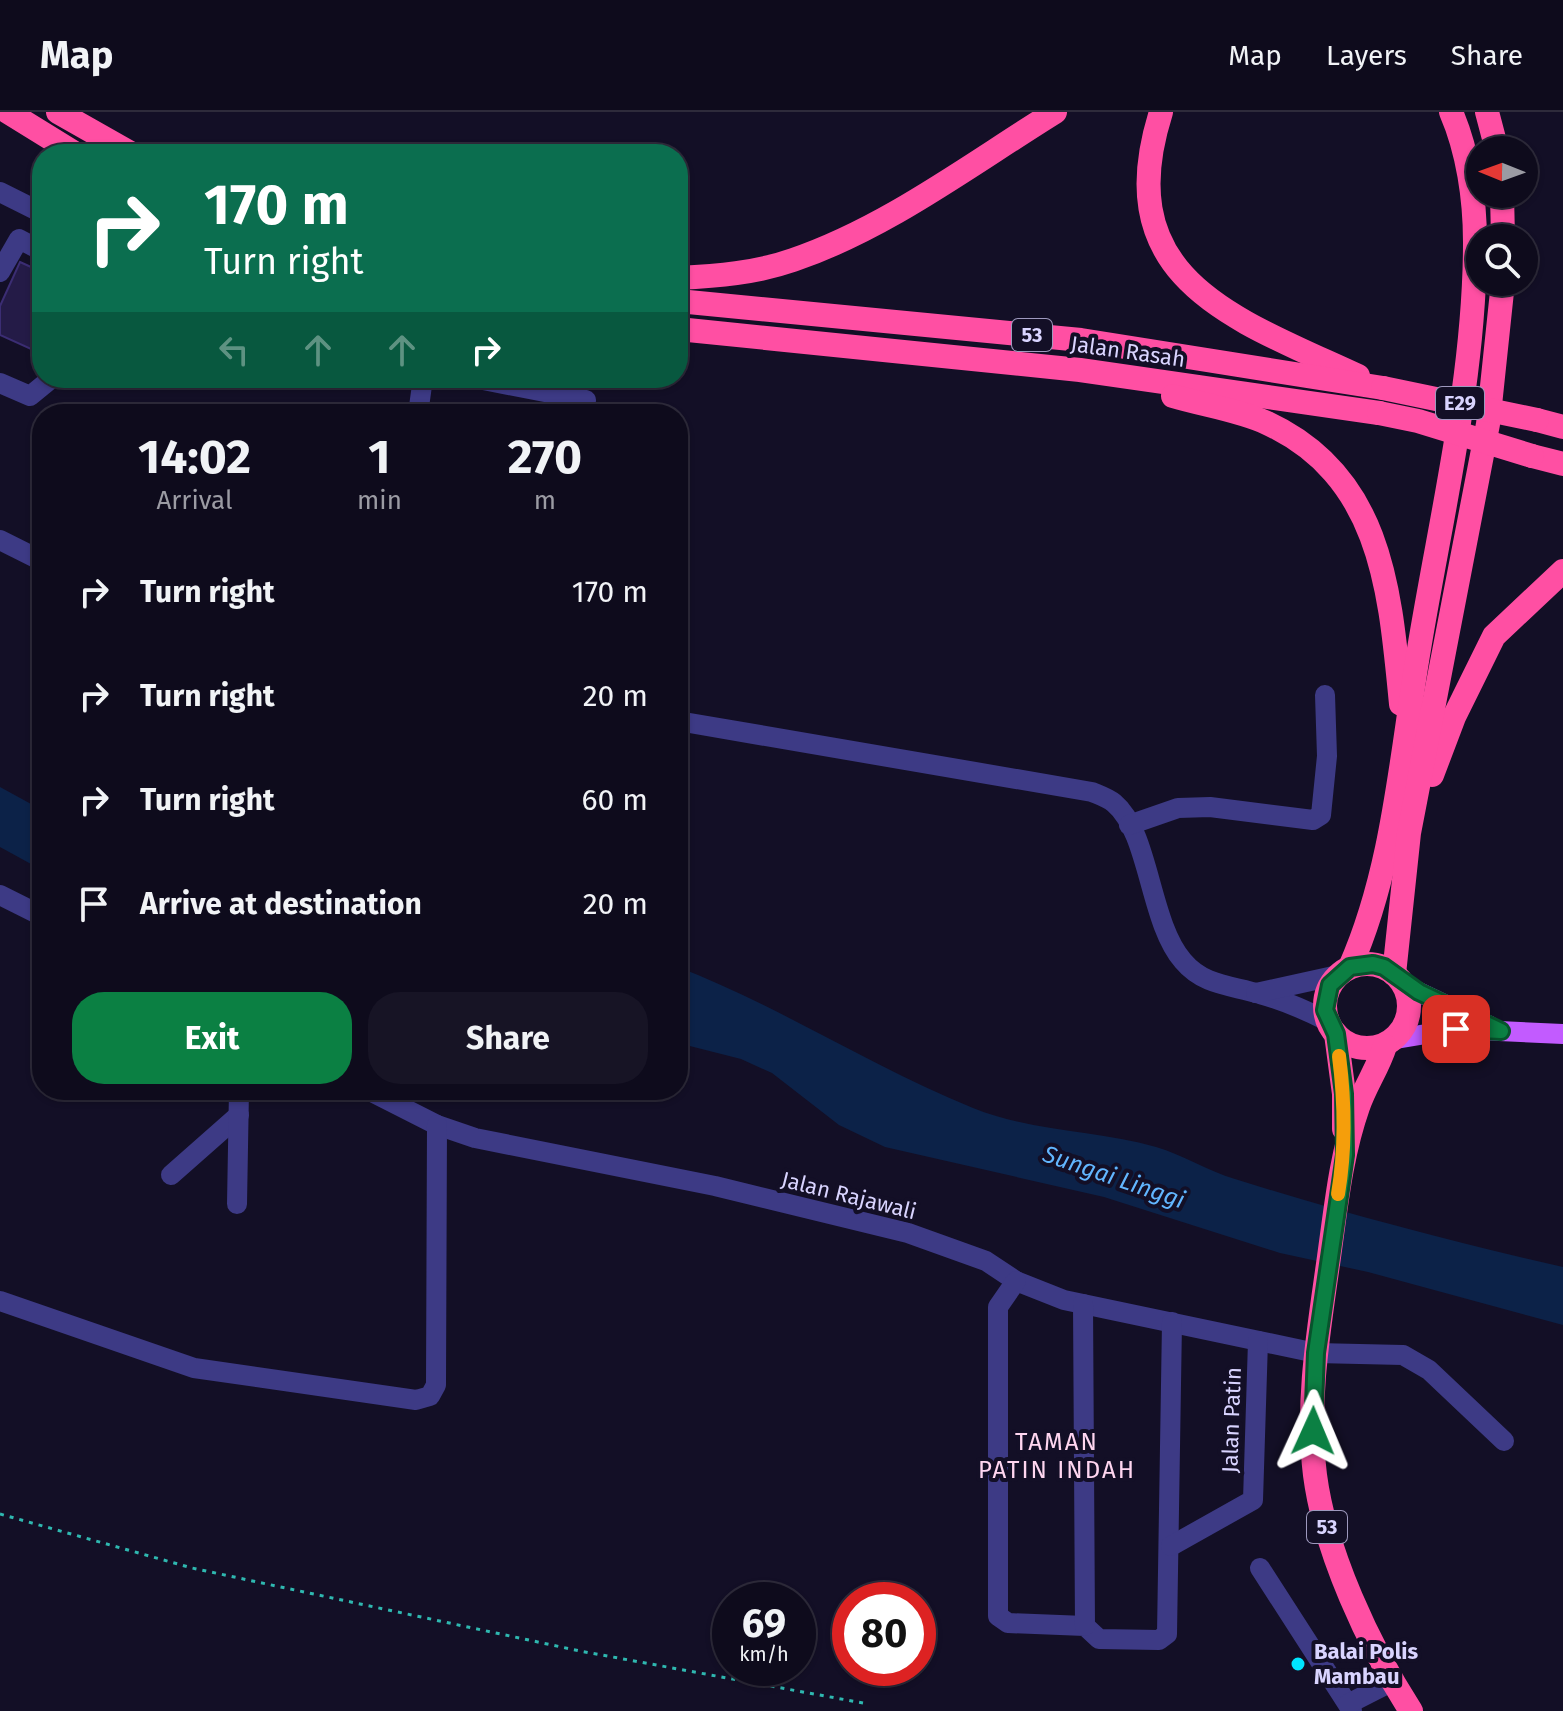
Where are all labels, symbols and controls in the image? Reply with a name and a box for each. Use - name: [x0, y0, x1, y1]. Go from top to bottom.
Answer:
- text: Map: [40, 32, 113, 78]
- text: Map: [1228, 39, 1282, 72]
- text: Layers: [1326, 39, 1407, 72]
- text: Share: [1451, 39, 1523, 72]
- north arrow: [1466, 136, 1538, 208]
- map controls: [1466, 136, 1538, 296]
- text: 170 m: [204, 172, 349, 239]
- icon: right: [72, 176, 176, 280]
- button: search: [1466, 224, 1538, 296]
- text: Turn right: [204, 240, 364, 284]
- road number: 53: [1012, 319, 1052, 351]
- icon: left: [212, 328, 256, 372]
- icon: ahead: [296, 328, 340, 372]
- icon: ahead: [380, 328, 424, 372]
- icon: right: [464, 328, 508, 372]
- street label: Jalan Rasah: [1069, 330, 1187, 373]
- road number: E29: [1436, 387, 1484, 419]
- text: 14:02: [138, 428, 251, 486]
- text: 1: [368, 428, 391, 486]
- text: 270: [508, 428, 582, 486]
- text: Arrival: [156, 485, 233, 516]
- text: min: [357, 485, 402, 516]
- text: m: [534, 485, 556, 516]
- icon: right: [72, 570, 116, 614]
- text: Turn right: [140, 574, 275, 610]
- text: 170 m: [572, 574, 648, 610]
- icon: right: [72, 674, 116, 718]
- text: Turn right: [140, 678, 275, 714]
- text: 20 m: [583, 678, 648, 714]
- icon: right: [72, 778, 116, 822]
- text: Turn right: [140, 782, 275, 818]
- text: 60 m: [582, 782, 648, 818]
- icon: arrive: [72, 882, 116, 926]
- text: Arrive at destination: [140, 886, 422, 922]
- text: 20 m: [583, 886, 648, 922]
- button: Exit: [72, 992, 352, 1084]
- button: Share: [368, 992, 648, 1084]
- pin: [1422, 995, 1490, 1063]
- icon: arrive: [1434, 1007, 1478, 1051]
- water label: Sungai Linggi: [1038, 1139, 1189, 1214]
- street label: Jalan Rajawali: [779, 1166, 919, 1225]
- street label: Jalan Patin: [1216, 1367, 1247, 1473]
- position arrow: [1271, 1389, 1355, 1473]
- district label: TAMAN PATIN INDAH: [978, 1428, 1136, 1484]
- road number: 53: [1307, 1511, 1347, 1543]
- speed limit sign: 80: [832, 1582, 936, 1686]
- text: 69: [742, 1600, 786, 1648]
- place label: Balai Polis Mambau: [1314, 1638, 1418, 1690]
- text: km/h: [739, 1642, 789, 1666]
- marker: Balai Polis Mambau: [1289, 1655, 1307, 1673]

